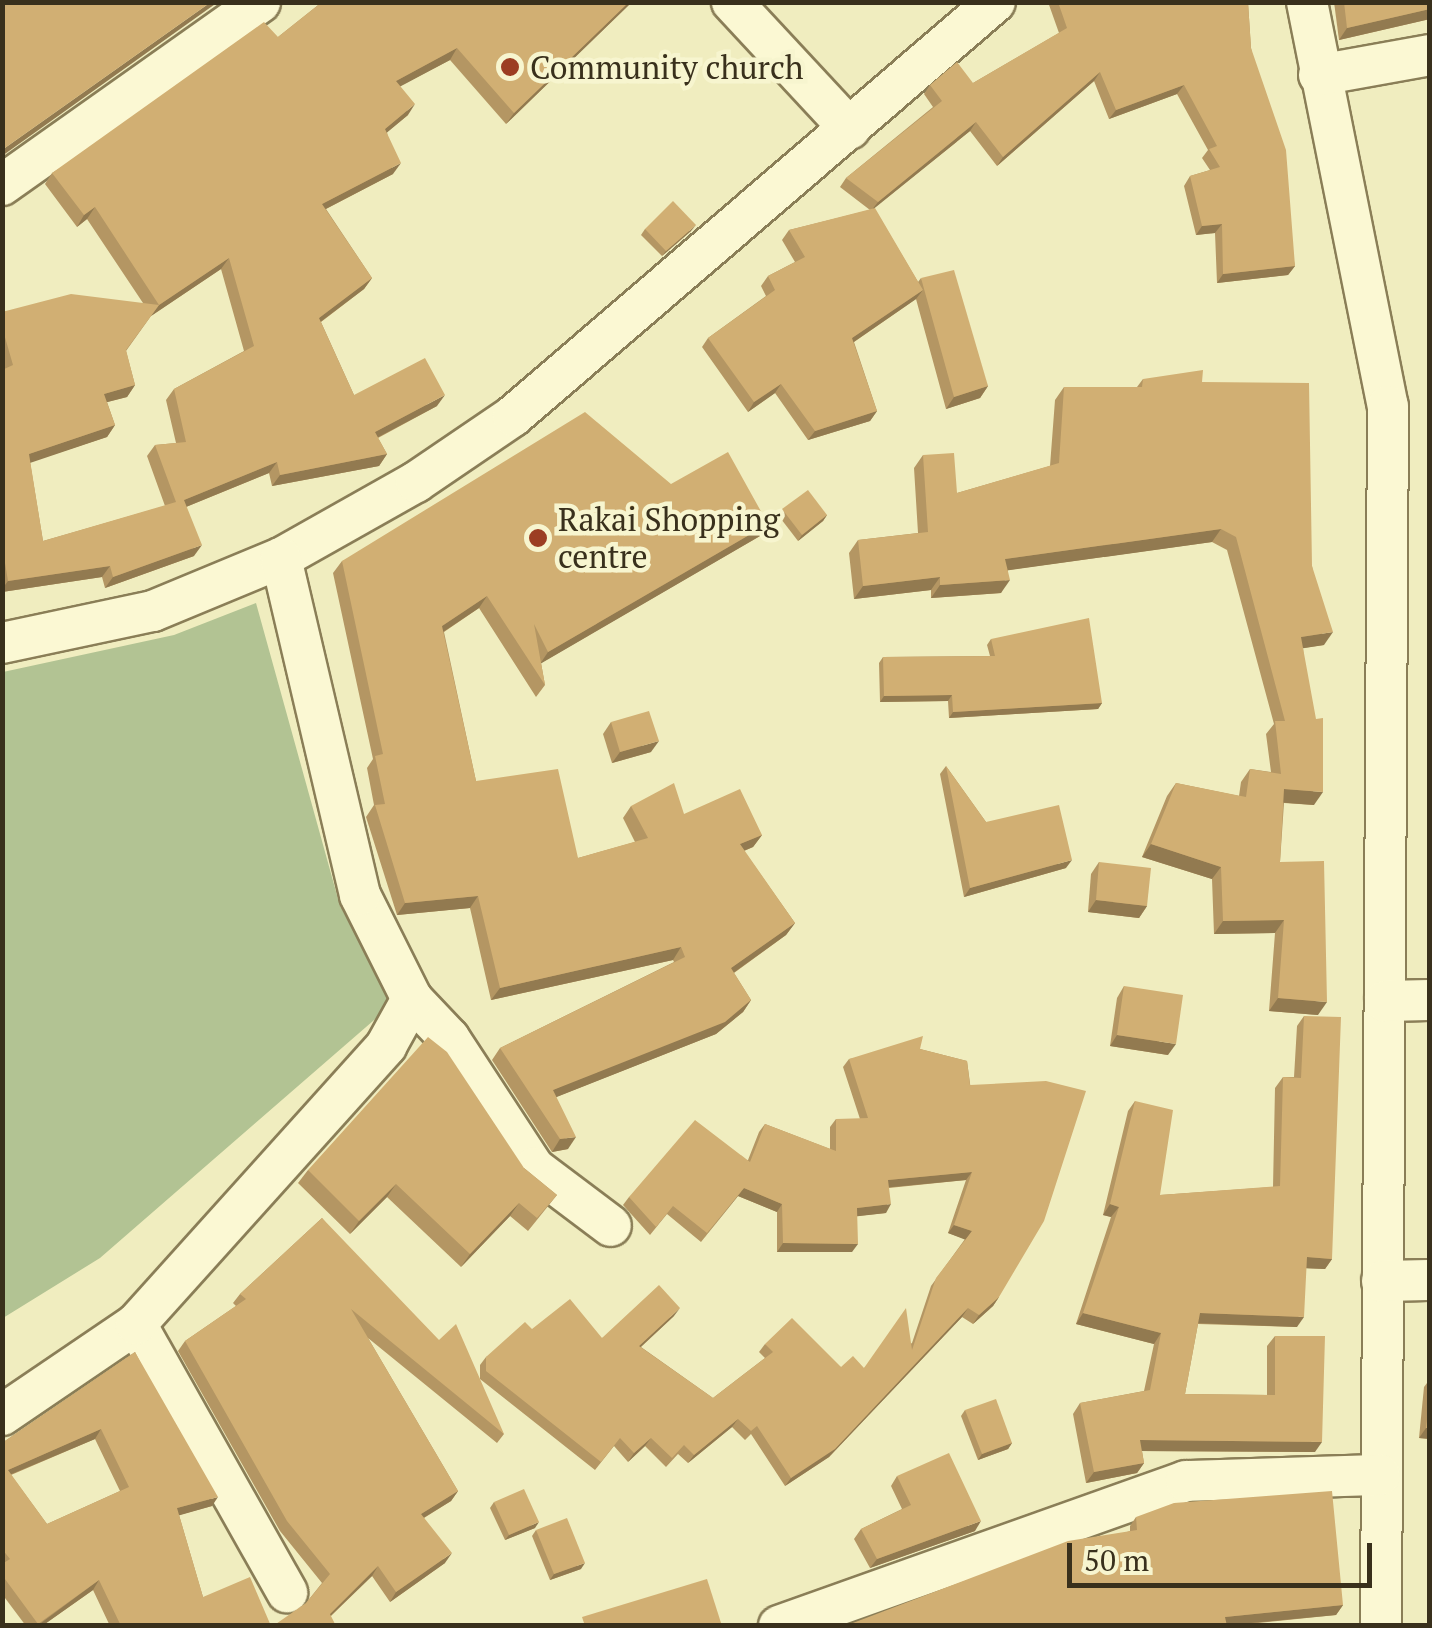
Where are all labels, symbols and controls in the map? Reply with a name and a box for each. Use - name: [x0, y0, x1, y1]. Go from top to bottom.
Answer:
- place label: Community church: [530, 48, 804, 86]
- marker: Community church: [499, 56, 521, 78]
- place label: Rakai Shopping centre: [558, 501, 780, 576]
- marker: Rakai Shopping centre: [527, 527, 549, 549]
- scale bar: [1072, 1523, 1377, 1585]
- text: 50 m: [1084, 1540, 1149, 1580]

